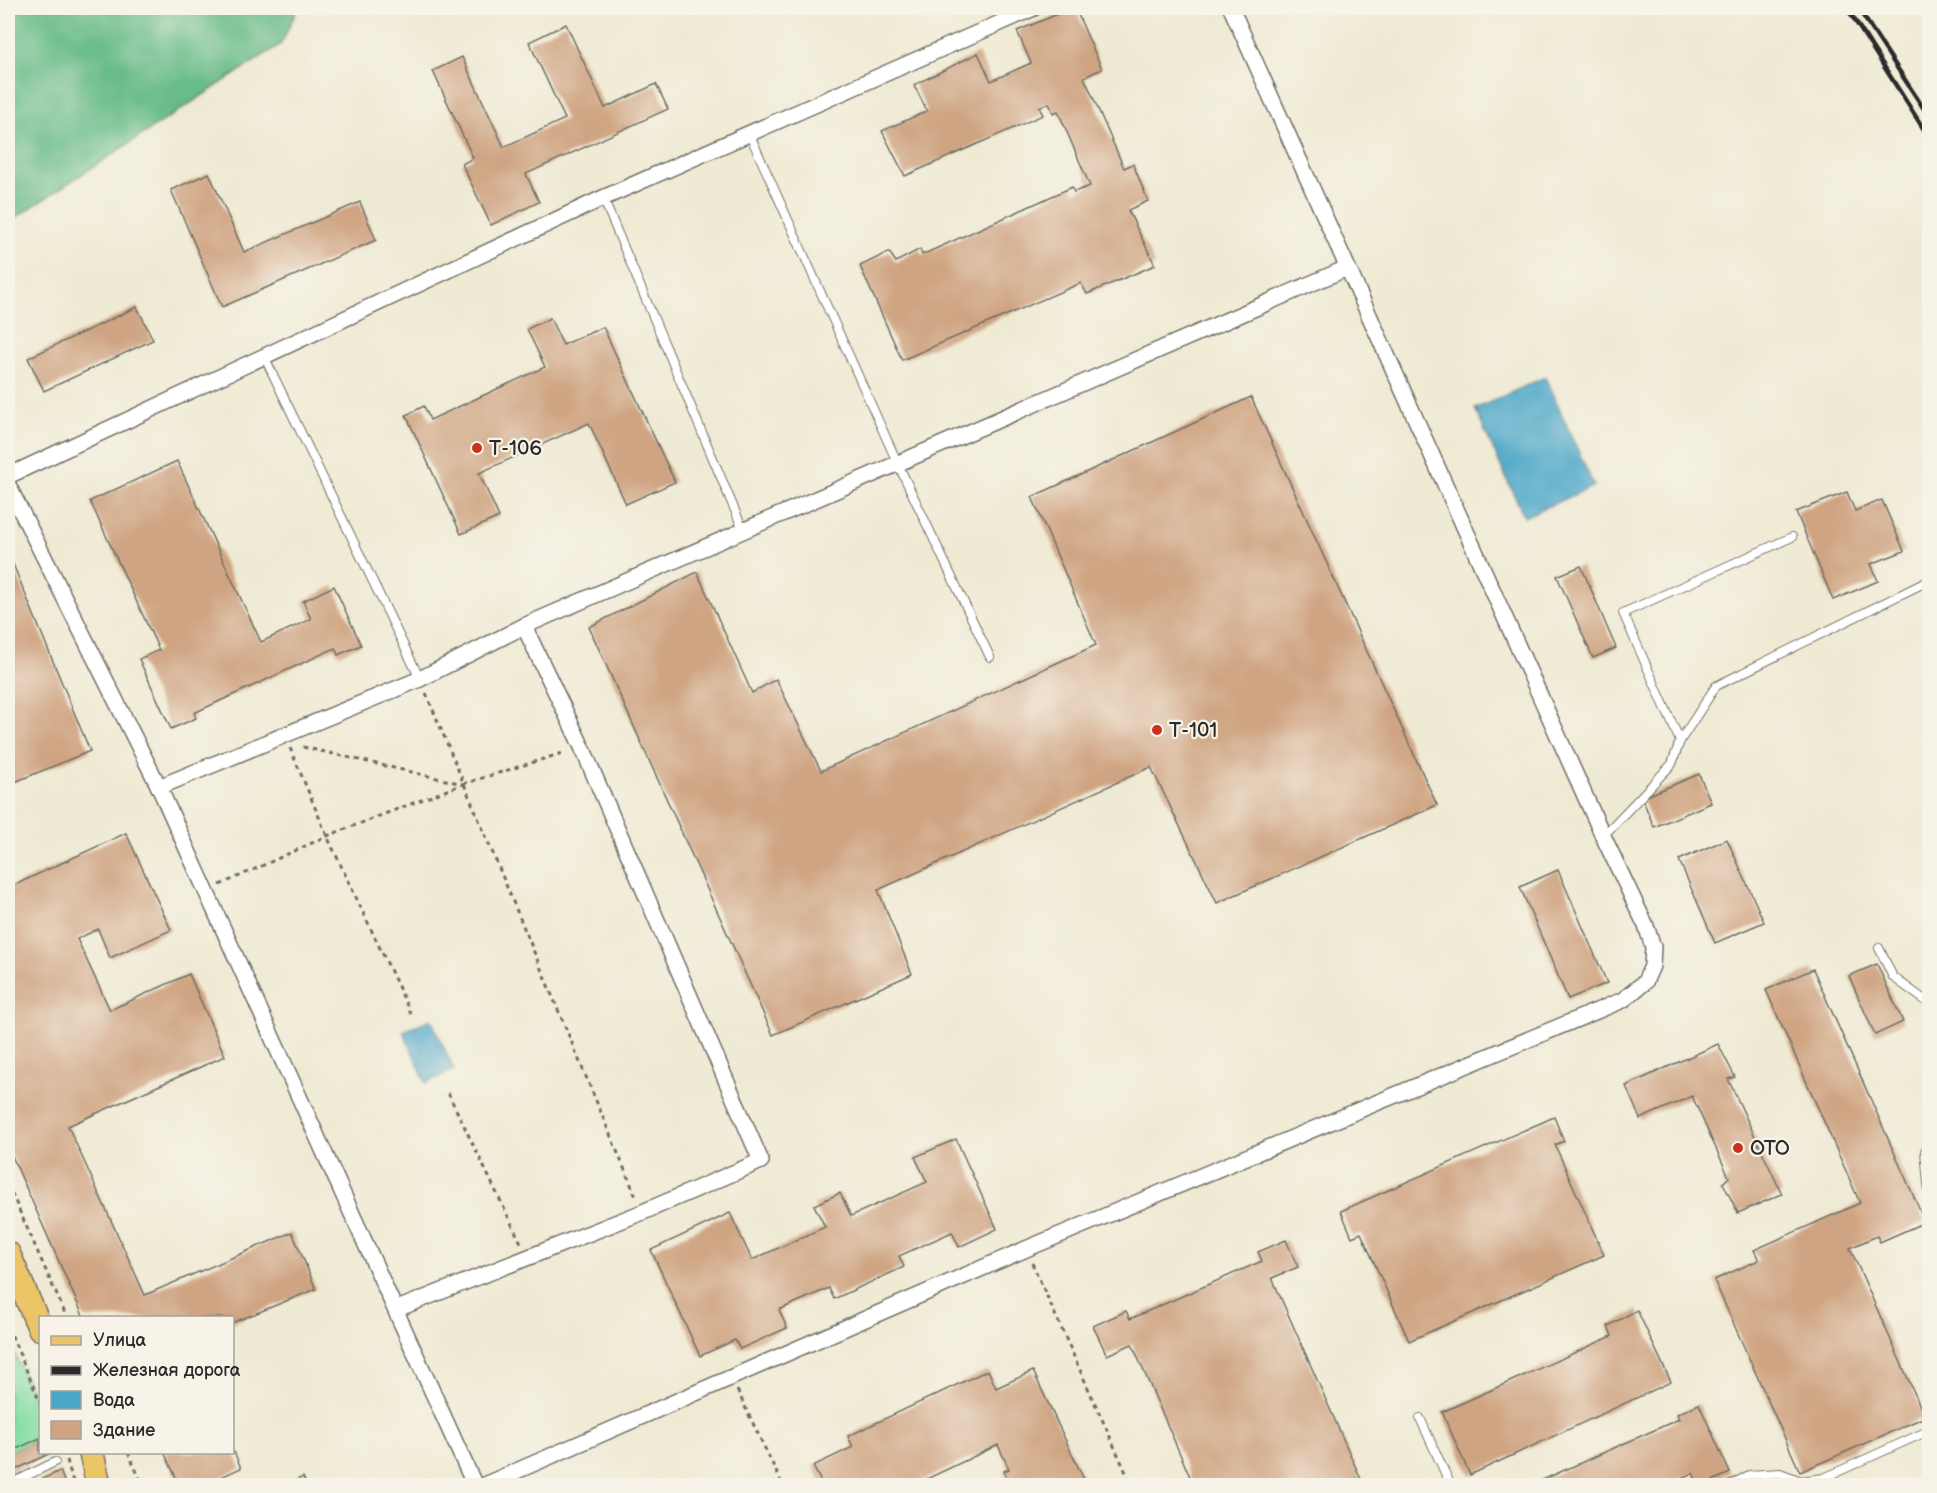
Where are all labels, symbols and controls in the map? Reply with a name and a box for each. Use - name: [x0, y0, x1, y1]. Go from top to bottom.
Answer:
- place label: Т-106: [489, 436, 542, 461]
- marker: Т-106: [470, 441, 484, 455]
- place label: Т-101: [1169, 718, 1218, 743]
- marker: Т-101: [1150, 723, 1164, 737]
- place label: ОТО: [1750, 1136, 1790, 1161]
- marker: ОТО: [1731, 1141, 1745, 1155]
- legend: [39, 1316, 234, 1454]
- text: Улица: [93, 1330, 147, 1351]
- text: Железная дорога: [93, 1360, 241, 1381]
- text: Вода: [93, 1390, 135, 1411]
- text: Здание: [93, 1420, 155, 1441]

